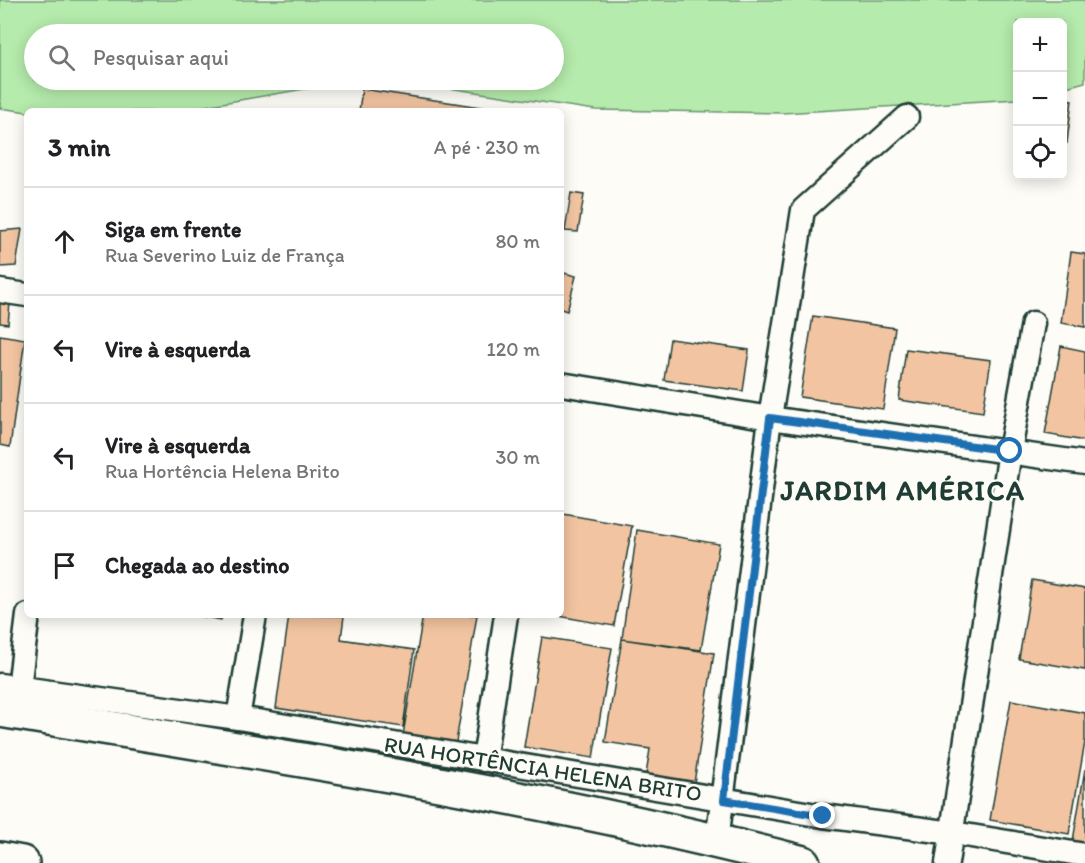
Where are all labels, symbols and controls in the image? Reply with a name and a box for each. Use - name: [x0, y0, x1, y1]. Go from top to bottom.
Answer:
- map controls: [1013, 18, 1067, 180]
- button: +: [1013, 18, 1067, 72]
- search box: [24, 24, 564, 90]
- icon: search: [45, 41, 78, 74]
- text: Pesquisar aqui: [93, 44, 229, 71]
- button: −: [1013, 72, 1067, 126]
- button: locate: [1013, 126, 1067, 180]
- text: 3 min: [48, 131, 110, 163]
- text: A pé · 230 m: [434, 135, 540, 159]
- text: Siga em frente: [105, 216, 241, 243]
- icon: ahead: [48, 225, 81, 258]
- text: 80 m: [495, 229, 540, 253]
- text: Rua Severino Luiz de França: [105, 243, 345, 267]
- icon: left: [48, 333, 81, 366]
- text: Vire à esquerda: [105, 336, 250, 363]
- text: 120 m: [487, 337, 540, 361]
- text: Vire à esquerda: [105, 432, 250, 459]
- route start: [996, 437, 1022, 463]
- icon: left: [48, 441, 81, 474]
- text: 30 m: [495, 445, 540, 469]
- text: Rua Hortência Helena Brito: [105, 459, 340, 483]
- district label: JARDIM AMÉRICA: [779, 473, 1026, 507]
- icon: arrive: [48, 549, 81, 582]
- text: Chegada ao destino: [105, 552, 289, 579]
- street label: RUA HORTÊNCIA HELENA BRITO: [382, 731, 704, 807]
- route end: [809, 802, 835, 828]

